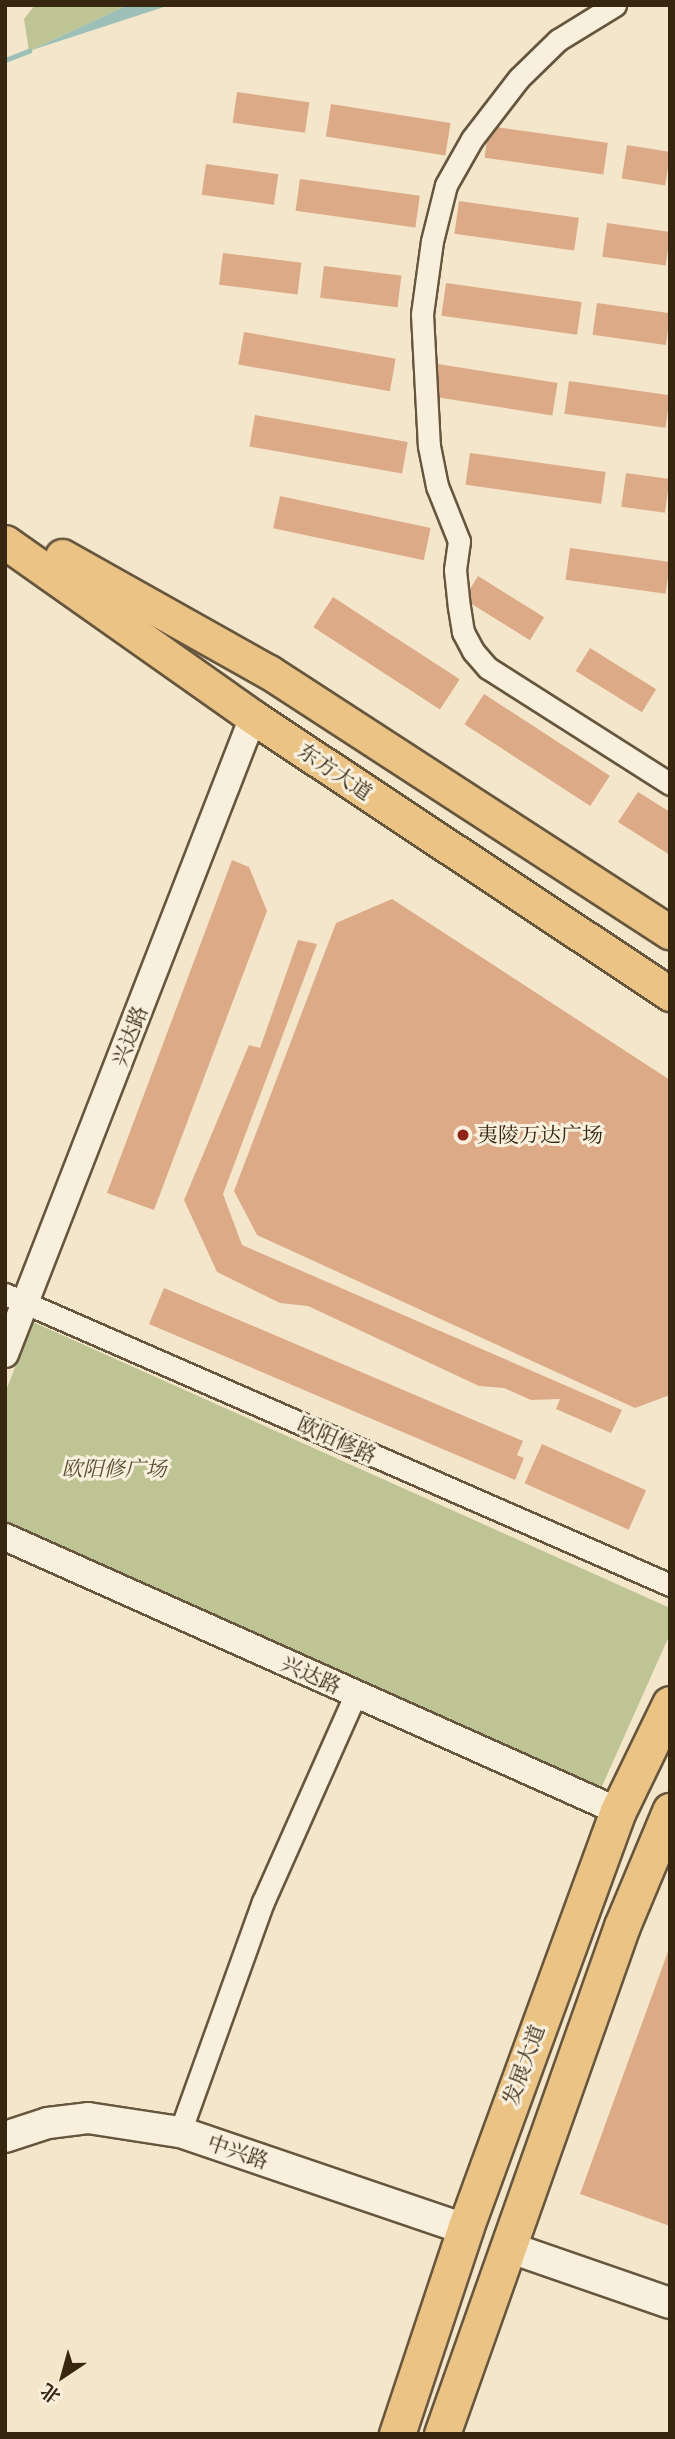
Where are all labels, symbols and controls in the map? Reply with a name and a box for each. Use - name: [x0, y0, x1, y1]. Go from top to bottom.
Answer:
- street label: 东方大道: [293, 738, 377, 806]
- street label: 兴达路: [107, 1002, 153, 1070]
- place label: 夷陵万达广场: [477, 1122, 603, 1148]
- marker: 夷陵万达广场: [455, 1127, 471, 1143]
- street label: 欧阳修路: [294, 1411, 380, 1469]
- park label: 欧阳修广场: [62, 1456, 166, 1482]
- street label: 兴达路: [277, 1651, 345, 1699]
- street label: 发展大道: [498, 2021, 550, 2109]
- street label: 中兴路: [204, 2130, 272, 2174]
- north arrow: [28, 2341, 98, 2411]
- text: 北: [36, 2379, 65, 2408]

